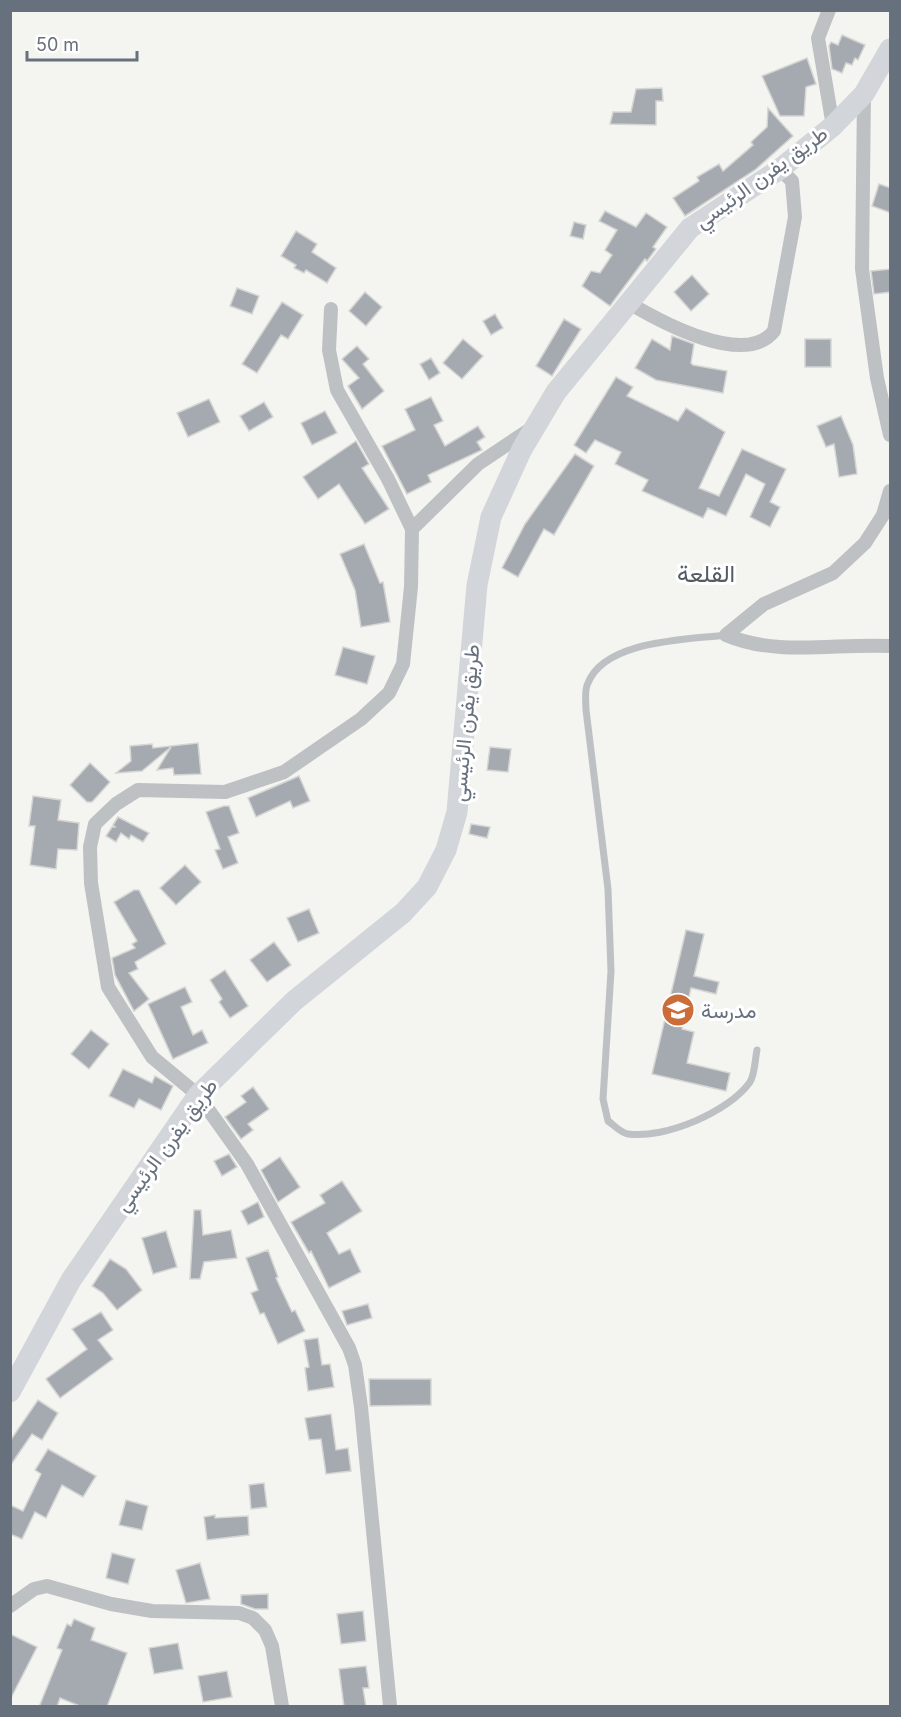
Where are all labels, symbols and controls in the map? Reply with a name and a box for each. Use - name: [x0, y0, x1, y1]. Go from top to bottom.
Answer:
- scale bar: [27, 24, 136, 62]
- text: 50 m: [36, 34, 79, 55]
- street label: طريق يفرن الرئيسي: [690, 120, 835, 238]
- district label: القلعة: [677, 559, 735, 588]
- street label: طريق يفرن الرئيسي: [446, 643, 489, 803]
- school or university icon: مدرسة: [660, 992, 696, 1028]
- place label: مدرسة: [701, 998, 756, 1024]
- street label: طريق يفرن الرئيسي: [109, 1074, 227, 1219]

